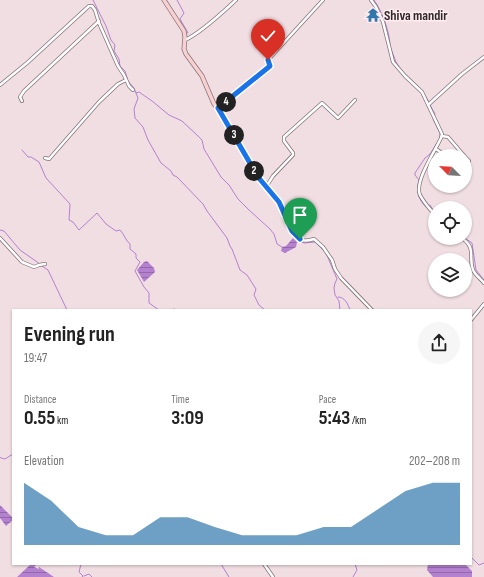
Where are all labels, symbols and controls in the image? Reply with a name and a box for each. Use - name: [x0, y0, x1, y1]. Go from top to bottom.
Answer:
- temple icon: Shiva mandir: [365, 7, 381, 23]
- place label: Shiva mandir: [384, 7, 448, 24]
- pin: [251, 19, 285, 60]
- icon: check: [257, 25, 279, 47]
- pin: 4: [216, 92, 236, 112]
- text: 4: [223, 95, 229, 108]
- pin: 3: [224, 125, 244, 145]
- text: 3: [232, 128, 236, 141]
- north arrow: [428, 149, 472, 193]
- map controls: [428, 149, 472, 297]
- pin: 2: [244, 161, 264, 181]
- text: 2: [252, 164, 256, 177]
- pin: [283, 198, 317, 239]
- button: locate: [428, 201, 472, 245]
- icon: arrive: [289, 204, 311, 226]
- button: layers: [428, 253, 472, 297]
- text: Evening run: [24, 321, 115, 348]
- button: share: [418, 322, 460, 364]
- text: 19:47: [24, 350, 47, 366]
- text: Distance: [24, 393, 56, 406]
- text: Time: [171, 393, 189, 406]
- text: Pace: [319, 393, 336, 406]
- text: 0.55: [24, 406, 55, 430]
- text: 3:09: [171, 406, 204, 430]
- text: 5:43: [319, 406, 350, 430]
- text: km: [55, 414, 68, 427]
- text: /km: [350, 414, 366, 427]
- text: Elevation: [24, 453, 64, 469]
- text: 202–208 m: [409, 453, 460, 469]

